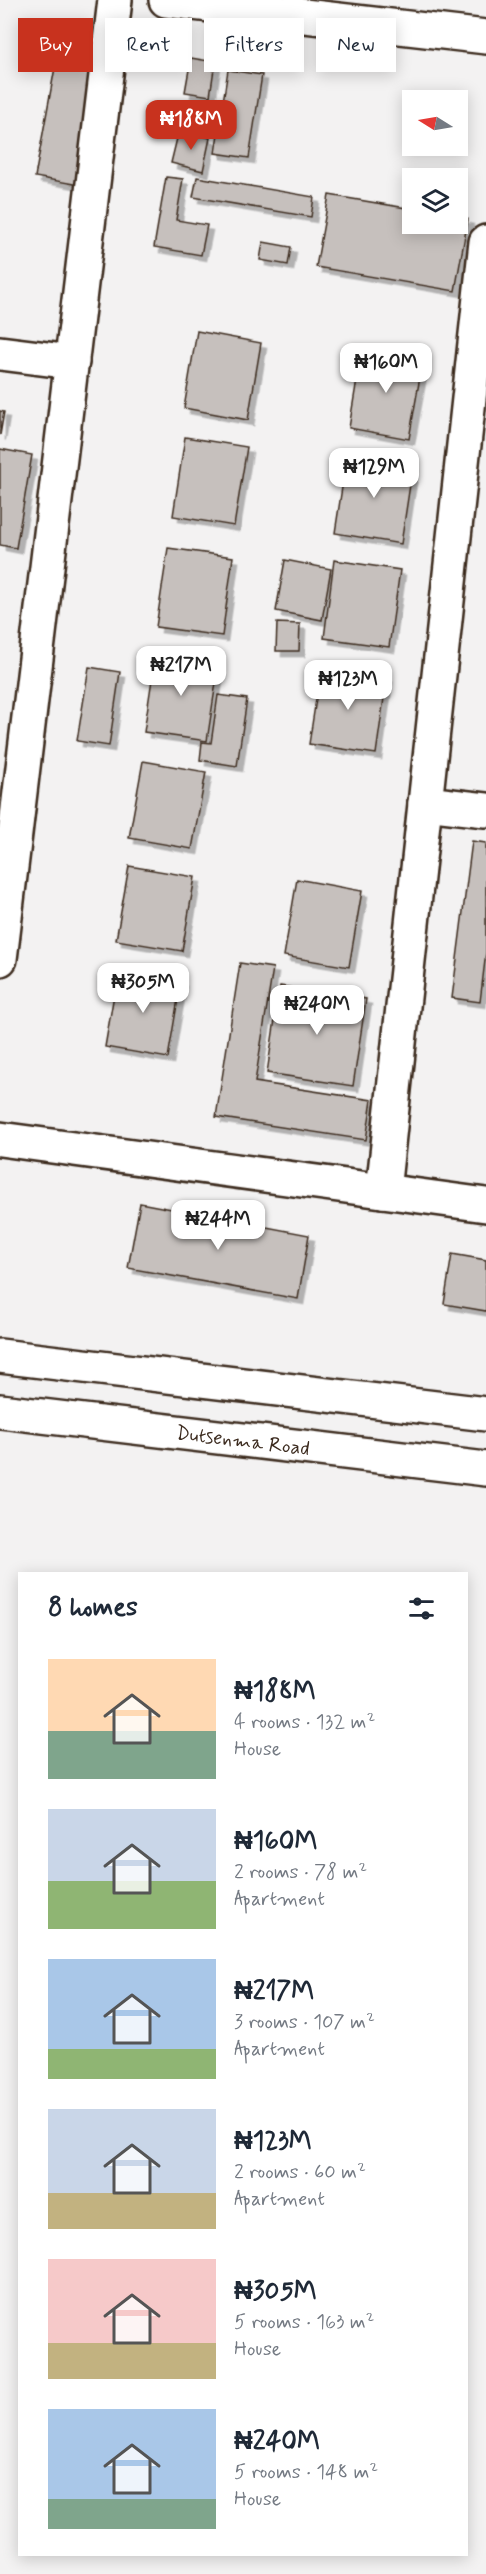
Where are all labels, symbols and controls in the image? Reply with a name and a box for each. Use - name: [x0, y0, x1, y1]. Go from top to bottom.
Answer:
- chip: Buy: [18, 18, 93, 72]
- chip: Rent: [105, 18, 192, 72]
- chip: Filters: [204, 18, 304, 72]
- chip: New: [316, 18, 396, 72]
- north arrow: [402, 90, 468, 156]
- map controls: [402, 90, 468, 234]
- pin: ₦188M: [149, 100, 233, 151]
- text: ₦188M: [160, 106, 222, 133]
- button: layers: [402, 168, 468, 234]
- pin: ₦160M: [344, 343, 428, 394]
- text: ₦160M: [354, 349, 418, 376]
- pin: ₦129M: [332, 448, 416, 499]
- text: ₦129M: [343, 454, 405, 481]
- pin: ₦217M: [139, 646, 223, 697]
- text: ₦217M: [150, 652, 212, 679]
- pin: ₦123M: [306, 660, 390, 711]
- text: ₦123M: [318, 666, 378, 693]
- pin: ₦305M: [101, 963, 185, 1014]
- text: ₦305M: [111, 969, 175, 996]
- pin: ₦240M: [275, 985, 359, 1036]
- text: ₦240M: [284, 991, 350, 1018]
- pin: ₦244M: [176, 1200, 260, 1251]
- text: ₦244M: [185, 1206, 251, 1233]
- street label: Dutsenma Road: [174, 1420, 311, 1463]
- text: 8 homes: [48, 1591, 138, 1625]
- icon: filters: [405, 1592, 438, 1625]
- text: ₦188M: [234, 1675, 316, 1709]
- icon: home: [96, 1683, 168, 1755]
- text: 4 rooms · 132 m²: [234, 1709, 375, 1736]
- text: House: [234, 1736, 281, 1763]
- text: ₦160M: [234, 1825, 317, 1859]
- icon: home: [96, 1833, 168, 1905]
- text: 2 rooms · 78 m²: [234, 1859, 367, 1886]
- text: Apartment: [234, 1886, 325, 1913]
- text: ₦217M: [234, 1975, 314, 2009]
- icon: home: [96, 1983, 168, 2055]
- text: 3 rooms · 107 m²: [234, 2009, 375, 2036]
- text: Apartment: [234, 2036, 325, 2063]
- text: ₦123M: [234, 2125, 312, 2159]
- icon: home: [96, 2133, 168, 2205]
- text: 2 rooms · 60 m²: [234, 2159, 366, 2186]
- text: Apartment: [234, 2186, 325, 2213]
- text: ₦305M: [234, 2275, 317, 2309]
- icon: home: [96, 2283, 168, 2355]
- text: 5 rooms · 163 m²: [234, 2309, 374, 2336]
- text: House: [234, 2336, 281, 2363]
- text: ₦240M: [234, 2425, 320, 2459]
- icon: home: [96, 2433, 168, 2505]
- text: 5 rooms · 148 m²: [234, 2459, 378, 2486]
- text: House: [234, 2486, 281, 2513]

